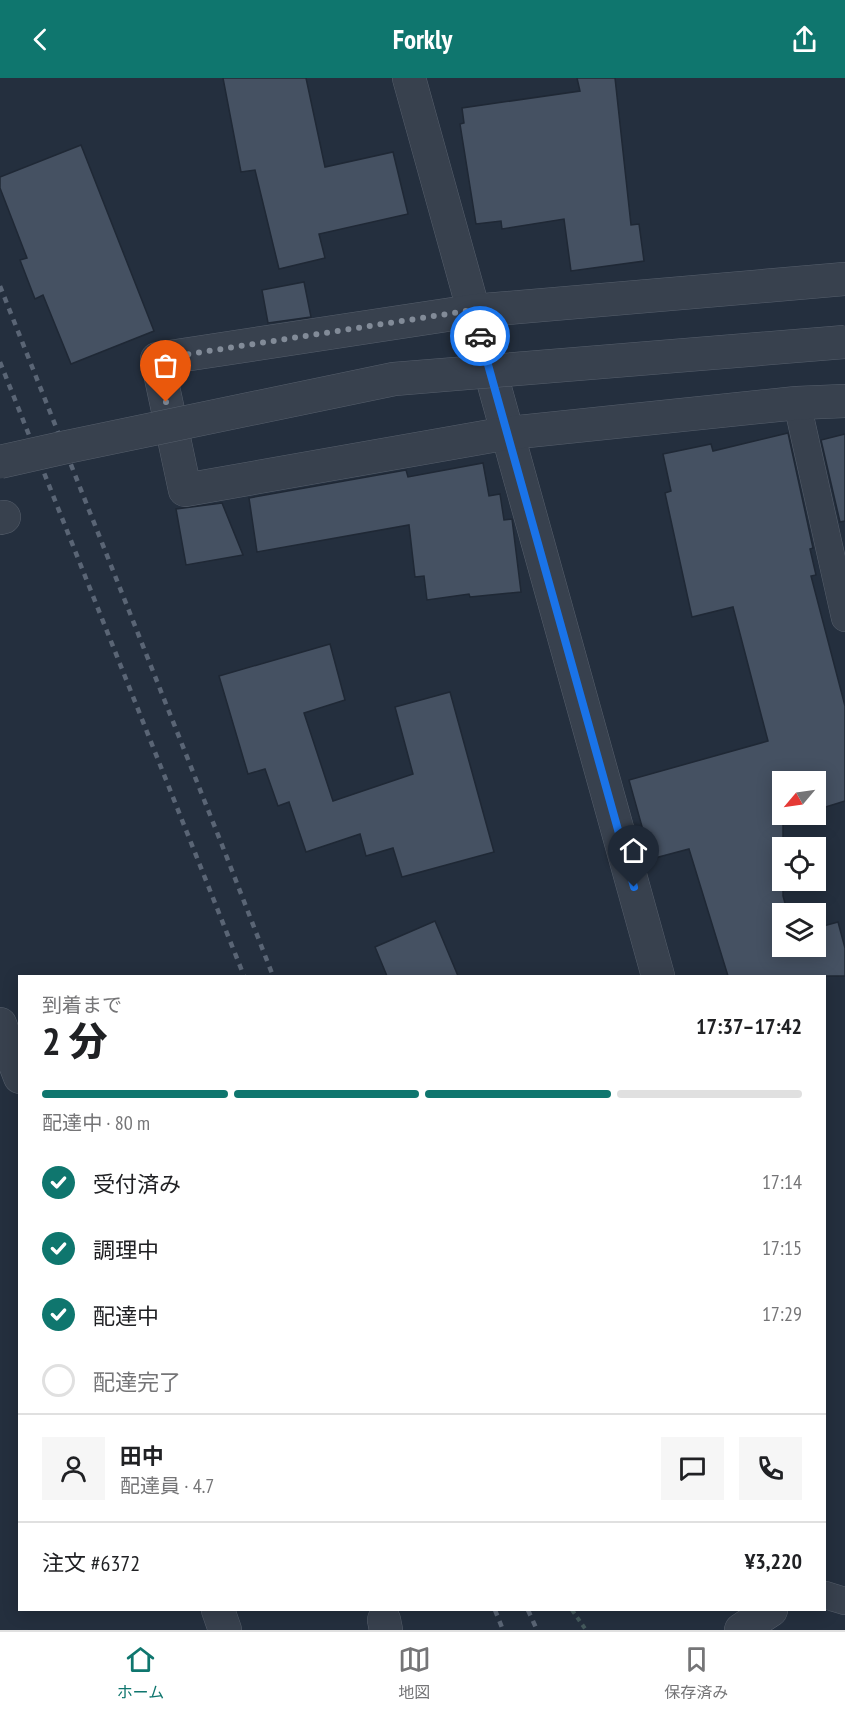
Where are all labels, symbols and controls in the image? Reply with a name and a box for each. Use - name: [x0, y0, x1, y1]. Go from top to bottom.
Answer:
- text: Forkly: [393, 22, 452, 56]
- icon: back: [24, 23, 57, 56]
- icon: share: [788, 23, 821, 56]
- courier: [450, 306, 510, 366]
- icon: car: [464, 320, 497, 353]
- pin: [140, 340, 191, 402]
- icon: bag: [149, 349, 182, 382]
- north arrow: [772, 771, 826, 825]
- map controls: [772, 771, 826, 957]
- pin: [608, 825, 659, 887]
- icon: home: [617, 834, 650, 867]
- button: locate: [772, 837, 826, 891]
- button: layers: [772, 903, 826, 957]
- text: 到着まで: [42, 992, 122, 1018]
- text: 17:37–17:42: [696, 1012, 802, 1040]
- text: 2 分: [42, 1015, 108, 1066]
- text: 配達中 · 80 m: [42, 1110, 150, 1136]
- icon: check: [42, 1166, 75, 1199]
- text: 17:14: [762, 1169, 802, 1195]
- text: 受付済み: [93, 1170, 181, 1198]
- icon: check: [42, 1232, 75, 1265]
- text: 17:15: [762, 1235, 802, 1261]
- text: 調理中: [93, 1236, 159, 1264]
- icon: check: [42, 1298, 75, 1331]
- text: 17:29: [762, 1301, 802, 1327]
- text: 配達中: [93, 1302, 159, 1330]
- text: 配達完了: [93, 1368, 181, 1396]
- button: person: [42, 1437, 105, 1500]
- button: chat: [661, 1437, 724, 1500]
- button: phone: [739, 1437, 802, 1500]
- text: 田中: [120, 1442, 164, 1470]
- text: 配達員 · 4.7: [120, 1473, 214, 1499]
- text: ¥3,220: [745, 1547, 802, 1575]
- text: 注文 #6372: [42, 1549, 140, 1577]
- tab: ホーム: [117, 1643, 164, 1703]
- tab: 地図: [398, 1643, 431, 1703]
- tab: 保存済み: [664, 1643, 728, 1703]

